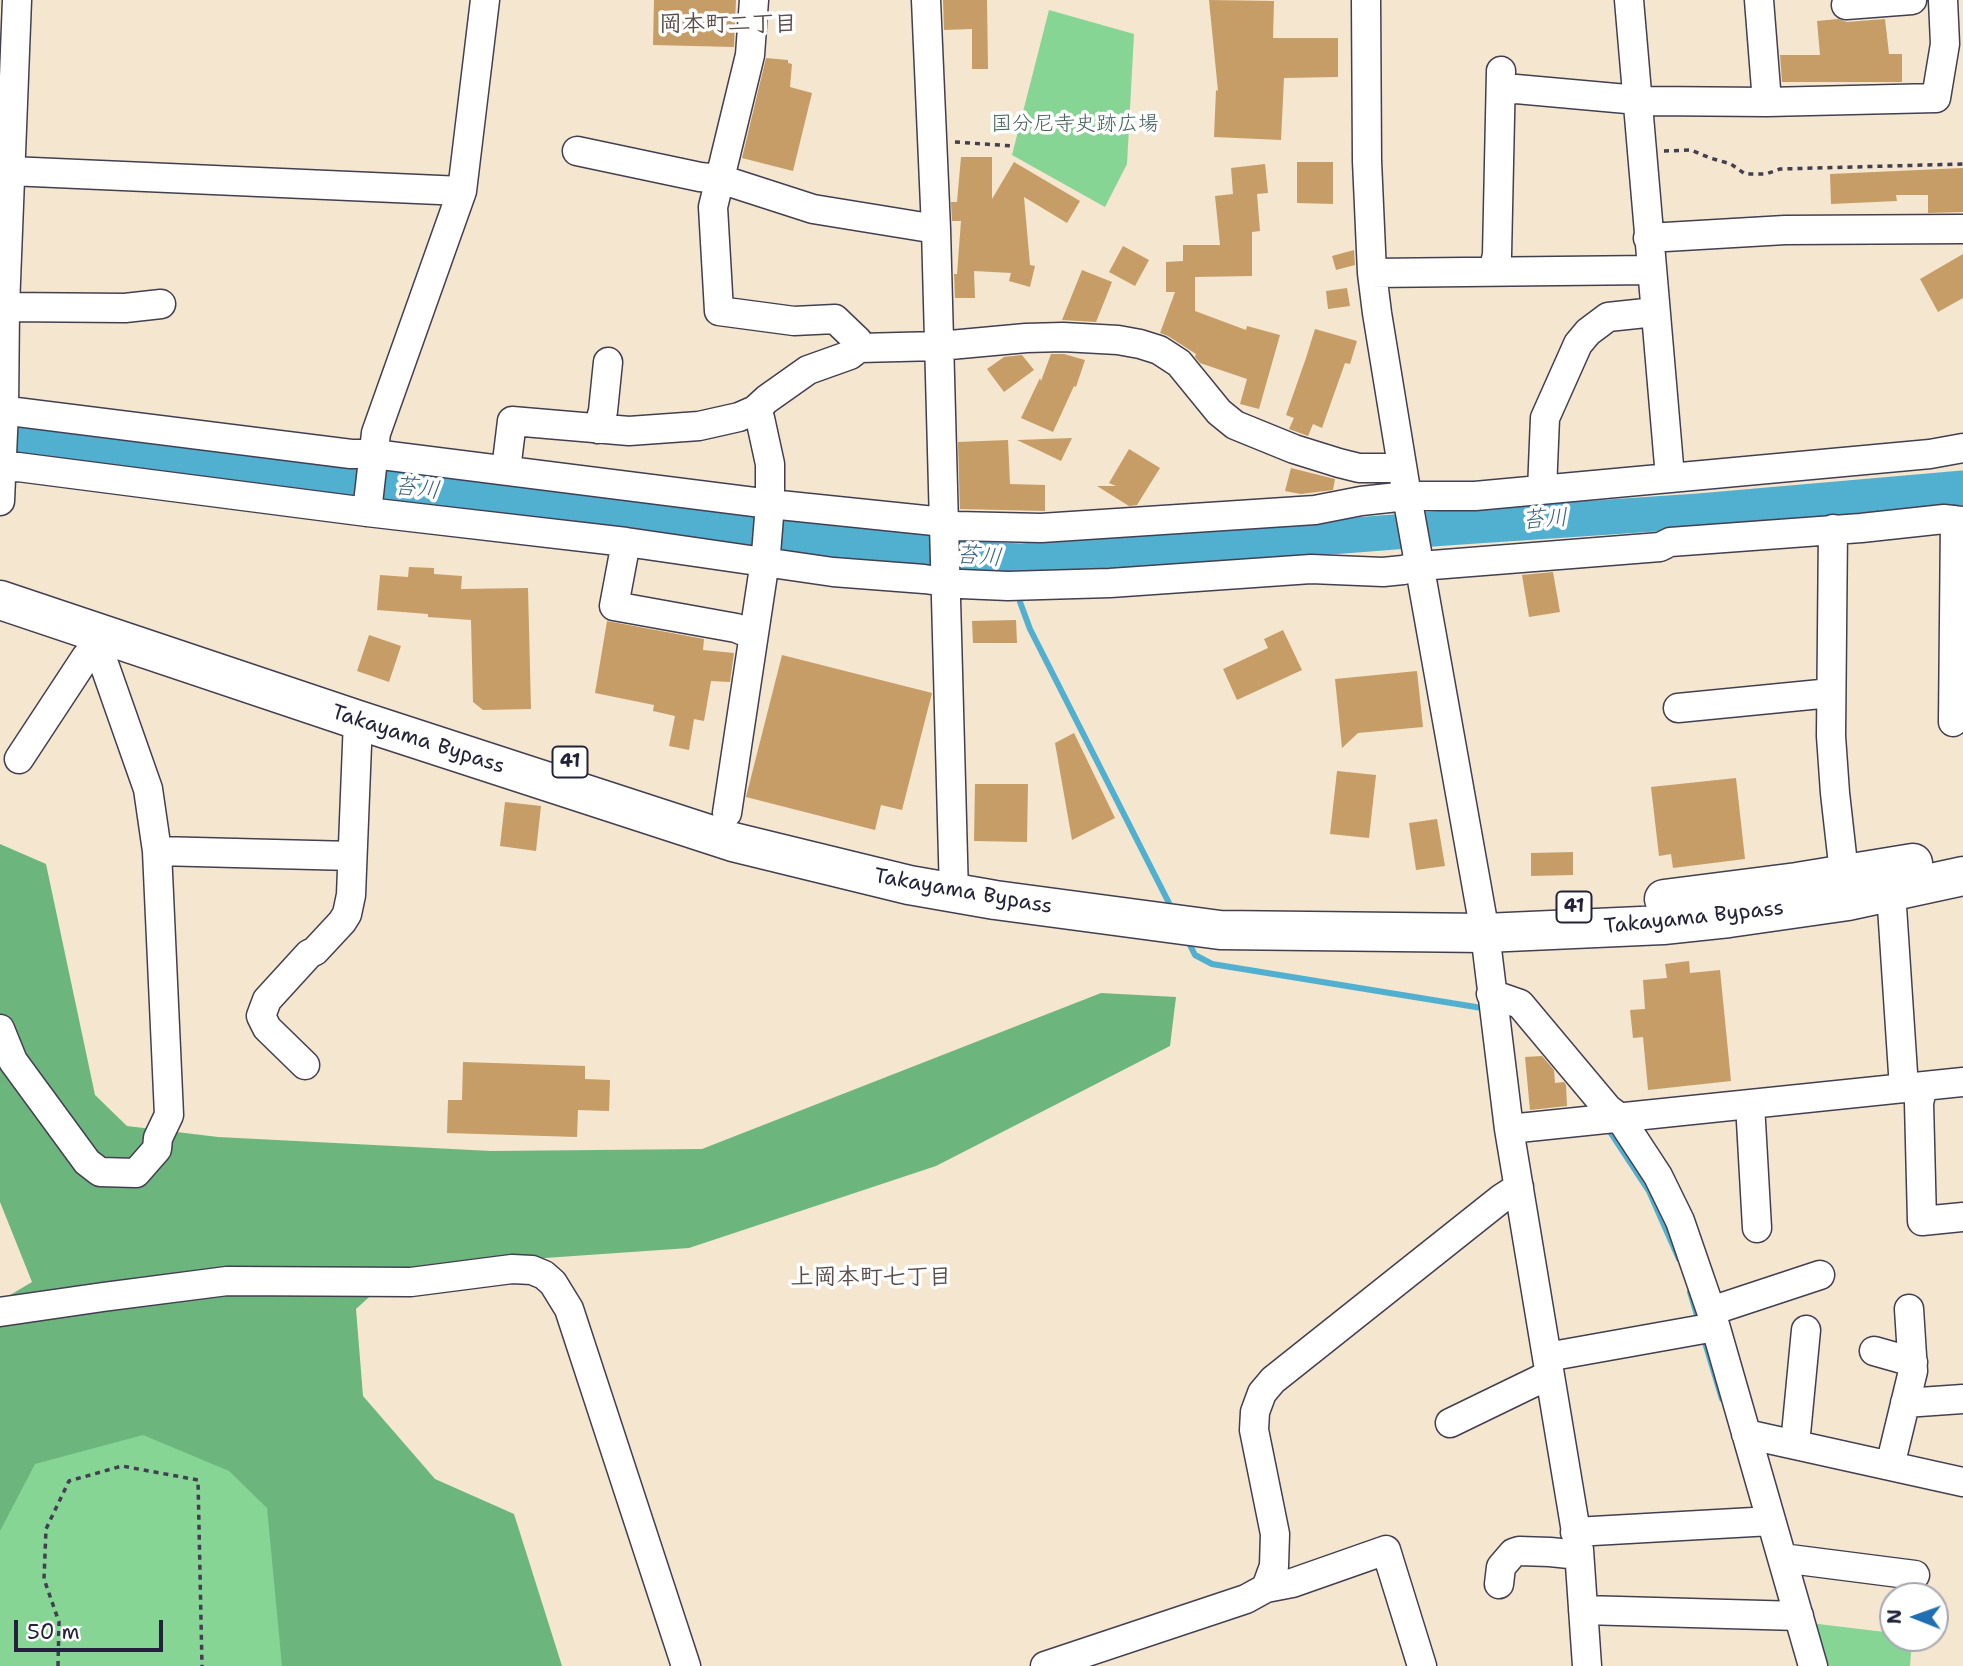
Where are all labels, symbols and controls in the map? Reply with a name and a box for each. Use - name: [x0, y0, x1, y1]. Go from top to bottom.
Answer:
- district label: 岡本町二丁目: [659, 11, 797, 39]
- park label: 国分尼寺史跡広場: [991, 112, 1159, 138]
- water label: 苔川: [392, 472, 442, 506]
- water label: 苔川: [1521, 505, 1569, 535]
- water label: 苔川: [955, 541, 1003, 573]
- street label: Takayama Bypass: [328, 700, 508, 780]
- road number: 41: [552, 747, 588, 778]
- street label: Takayama Bypass: [872, 864, 1054, 920]
- road number: 41: [1556, 892, 1592, 923]
- street label: Takayama Bypass: [1603, 896, 1785, 940]
- district label: 上岡本町七丁目: [791, 1264, 951, 1292]
- north arrow: [1879, 1582, 1949, 1652]
- scale bar: [18, 1606, 166, 1650]
- text: N: [1882, 1609, 1907, 1624]
- text: 50 m: [27, 1618, 80, 1646]

